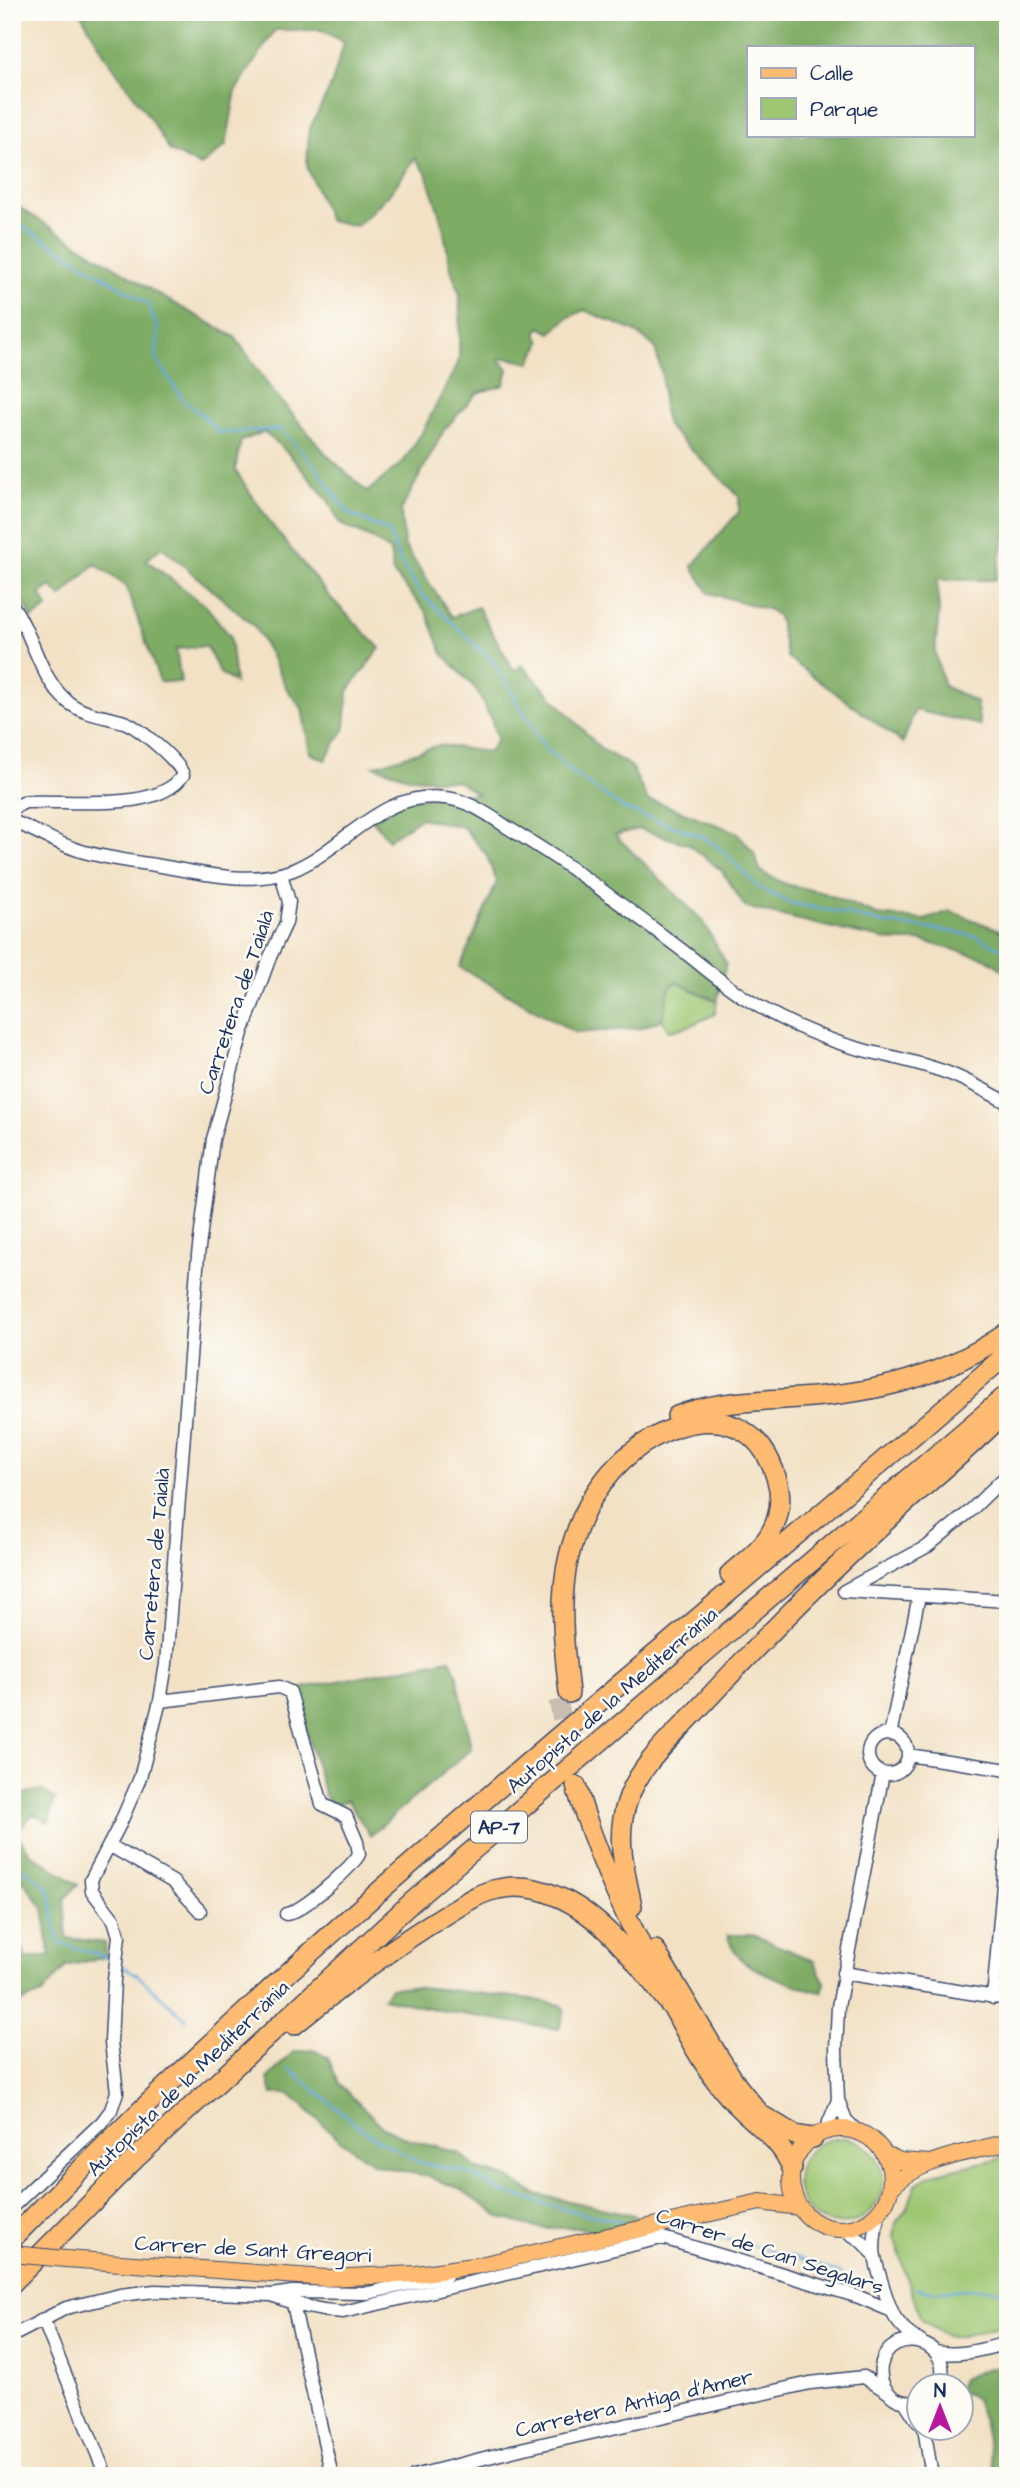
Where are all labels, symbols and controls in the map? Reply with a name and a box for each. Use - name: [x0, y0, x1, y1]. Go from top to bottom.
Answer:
- legend: [747, 46, 974, 136]
- text: Calle: [810, 59, 854, 88]
- text: Parque: [810, 95, 878, 124]
- street label: Carretera de Taialà: [191, 906, 282, 1098]
- street label: Carretera de Taialà: [132, 1466, 177, 1661]
- street label: Autopista de la Mediterrània: [501, 1600, 725, 1801]
- road number: AP-7: [471, 1812, 527, 1842]
- street label: Autopista de la Mediterrània: [81, 1974, 297, 2184]
- street label: Carrer de Can Segalars: [652, 2201, 887, 2304]
- street label: Carrer de Sant Gregori: [134, 2229, 372, 2272]
- street label: Carretera Antiga d'Amer: [512, 2362, 757, 2447]
- north arrow: [904, 2372, 974, 2442]
- text: N: [934, 2378, 946, 2405]

